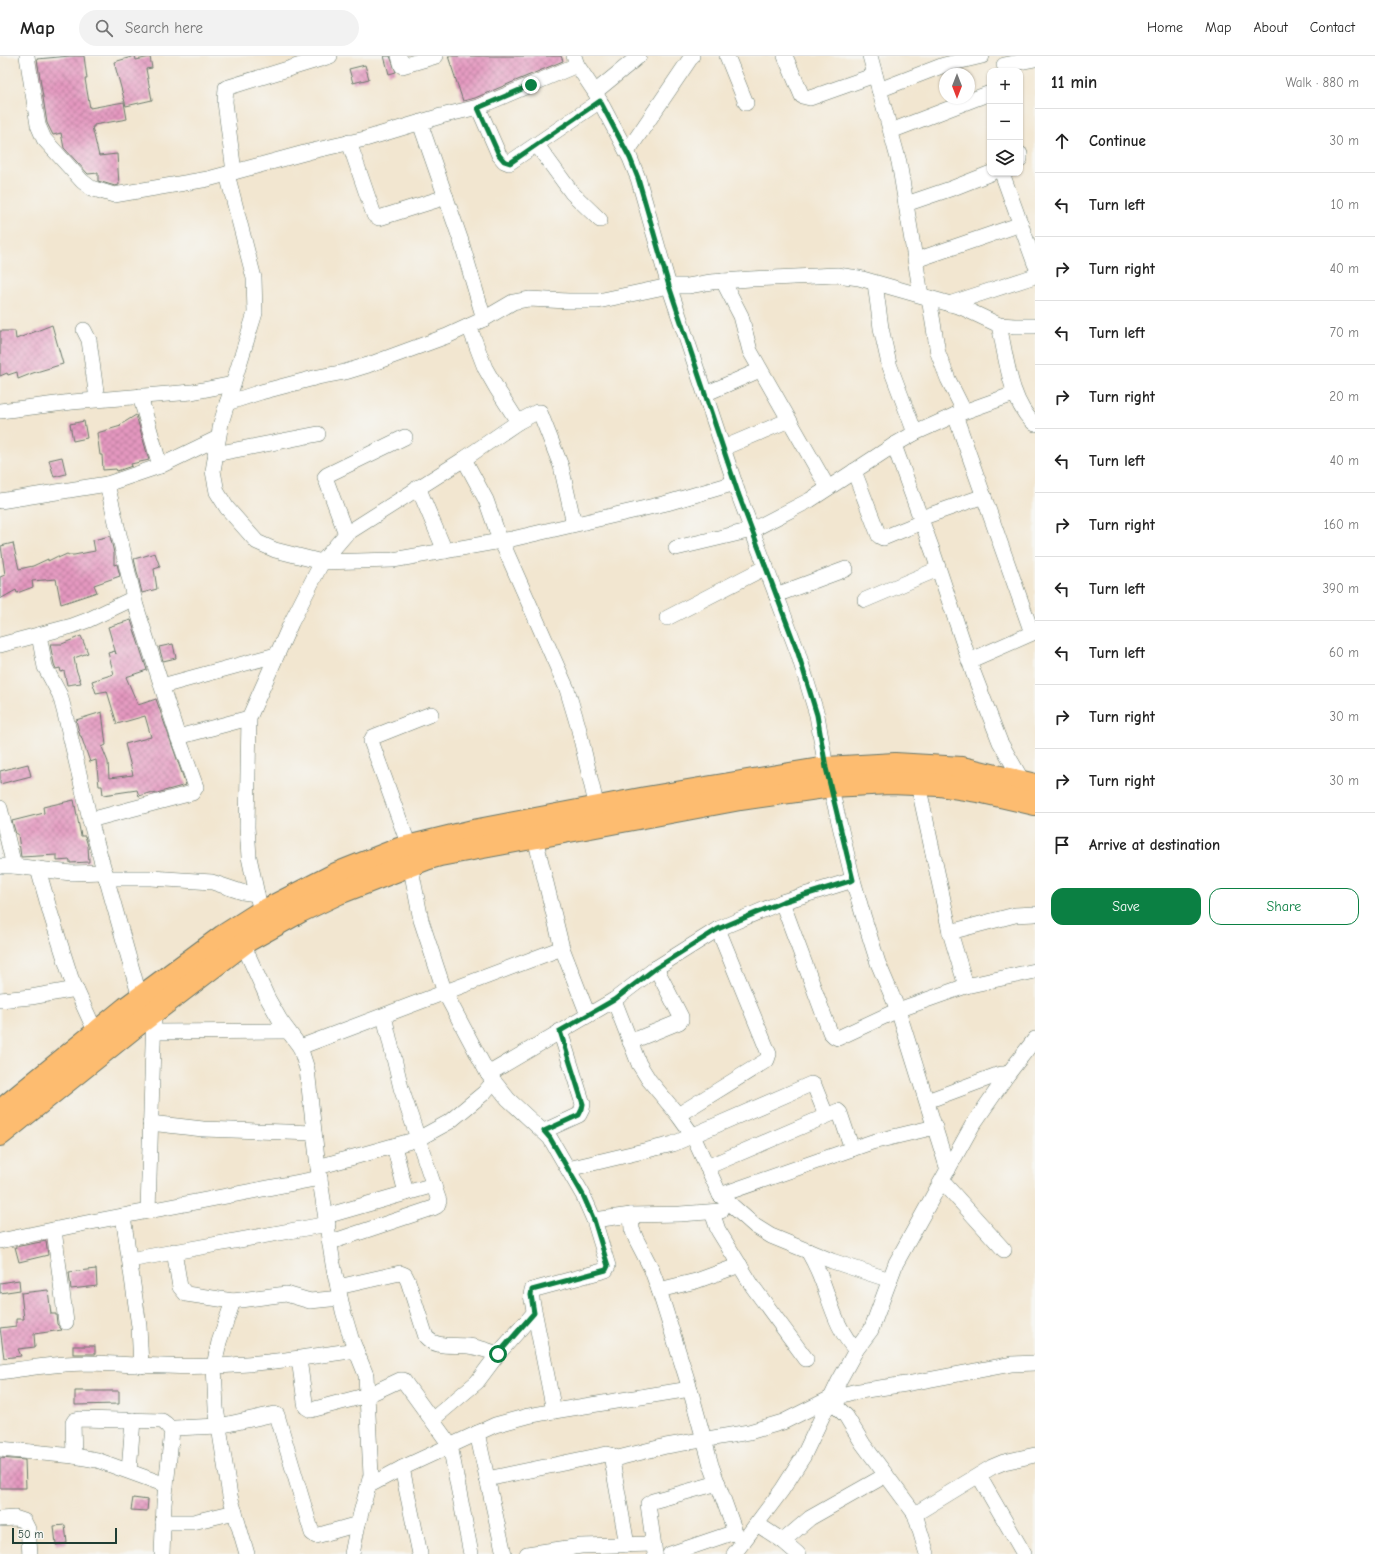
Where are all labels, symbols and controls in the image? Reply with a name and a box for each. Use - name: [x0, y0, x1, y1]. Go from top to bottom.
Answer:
- search box: [79, 10, 359, 46]
- text: Map: [20, 17, 55, 39]
- icon: search: [93, 17, 115, 39]
- text: Search here: [125, 19, 203, 37]
- text: Home: [1147, 19, 1183, 36]
- text: Map: [1205, 19, 1231, 36]
- text: About: [1253, 19, 1288, 36]
- text: Contact: [1310, 19, 1355, 36]
- north arrow: [939, 68, 975, 104]
- map controls: [987, 68, 1023, 176]
- button: +: [987, 68, 1023, 104]
- text: 11 min: [1051, 73, 1097, 92]
- text: Walk · 880 m: [1285, 75, 1359, 90]
- route end: [522, 76, 540, 94]
- button: −: [987, 104, 1023, 140]
- icon: ahead: [1051, 130, 1073, 152]
- text: Continue: [1089, 132, 1146, 150]
- text: 30 m: [1329, 133, 1359, 148]
- button: layers: [987, 140, 1023, 176]
- icon: left: [1051, 194, 1073, 216]
- text: Turn left: [1089, 196, 1145, 214]
- text: 10 m: [1331, 197, 1359, 212]
- icon: right: [1051, 258, 1073, 280]
- text: Turn right: [1089, 260, 1155, 278]
- text: 40 m: [1330, 261, 1359, 276]
- icon: left: [1051, 322, 1073, 344]
- text: Turn left: [1089, 324, 1145, 342]
- text: 70 m: [1330, 325, 1359, 340]
- icon: right: [1051, 386, 1073, 408]
- text: Turn right: [1089, 388, 1155, 406]
- text: 20 m: [1329, 389, 1359, 404]
- icon: left: [1051, 450, 1073, 472]
- text: Turn left: [1089, 452, 1145, 470]
- text: 40 m: [1330, 453, 1359, 468]
- icon: right: [1051, 514, 1073, 536]
- text: Turn right: [1089, 516, 1155, 534]
- text: 160 m: [1324, 517, 1359, 532]
- icon: left: [1051, 578, 1073, 600]
- text: Turn left: [1089, 580, 1145, 598]
- text: 390 m: [1323, 581, 1359, 596]
- icon: left: [1051, 642, 1073, 664]
- text: Turn left: [1089, 644, 1145, 662]
- text: 60 m: [1329, 645, 1359, 660]
- icon: right: [1051, 706, 1073, 728]
- text: Turn right: [1089, 708, 1155, 726]
- text: 30 m: [1329, 709, 1359, 724]
- icon: right: [1051, 770, 1073, 792]
- text: Turn right: [1089, 772, 1155, 790]
- text: 30 m: [1329, 773, 1359, 788]
- icon: arrive: [1051, 834, 1073, 856]
- text: Arrive at destination: [1089, 836, 1220, 854]
- button: Save: [1051, 888, 1201, 925]
- button: Share: [1209, 888, 1359, 925]
- route start: [489, 1345, 507, 1363]
- scale bar: [12, 1526, 117, 1545]
- text: 50 m: [18, 1528, 43, 1541]

